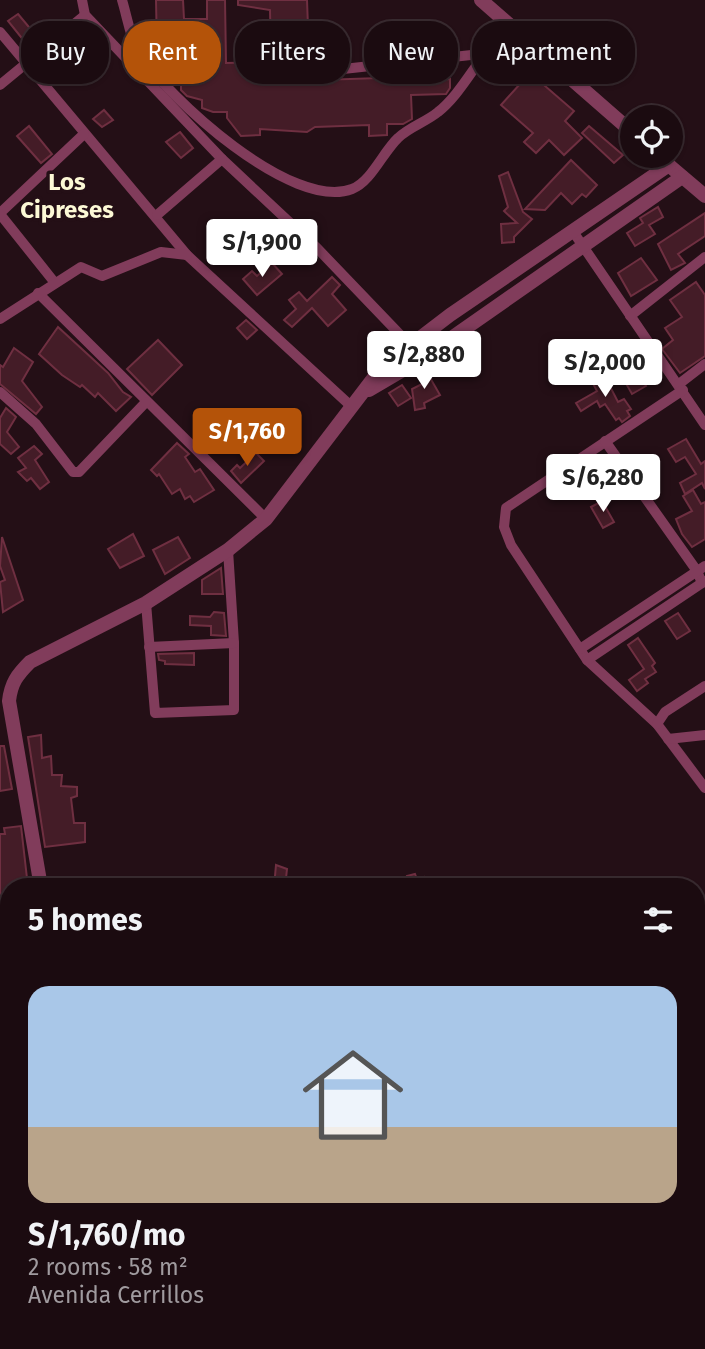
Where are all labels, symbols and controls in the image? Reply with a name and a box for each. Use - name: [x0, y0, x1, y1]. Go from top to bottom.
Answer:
- chip: Buy: [21, 21, 109, 84]
- chip: Rent: [123, 21, 221, 84]
- chip: Filters: [235, 21, 350, 84]
- chip: New: [364, 21, 458, 84]
- chip: Apartment: [472, 21, 635, 84]
- map controls: [620, 105, 683, 168]
- button: locate: [620, 105, 683, 168]
- district label: Los Cipreses: [20, 168, 114, 224]
- pin: S/1,900: [197, 219, 327, 279]
- text: S/1,900: [222, 228, 302, 256]
- pin: S/2,880: [359, 332, 489, 391]
- text: S/2,880: [383, 340, 465, 368]
- pin: S/2,000: [540, 340, 670, 399]
- text: S/2,000: [564, 348, 646, 376]
- pin: S/1,760: [182, 408, 312, 468]
- text: S/1,760: [209, 417, 285, 445]
- pin: S/6,280: [538, 454, 668, 514]
- text: S/6,280: [562, 463, 644, 491]
- icon: filters: [639, 901, 677, 939]
- text: 5 homes: [28, 902, 142, 938]
- icon: home: [290, 1032, 416, 1158]
- text: S/1,760/mo: [28, 1217, 186, 1253]
- text: 2 rooms · 58 m²: [28, 1253, 188, 1281]
- text: Avenida Cerrillos: [28, 1281, 204, 1309]

